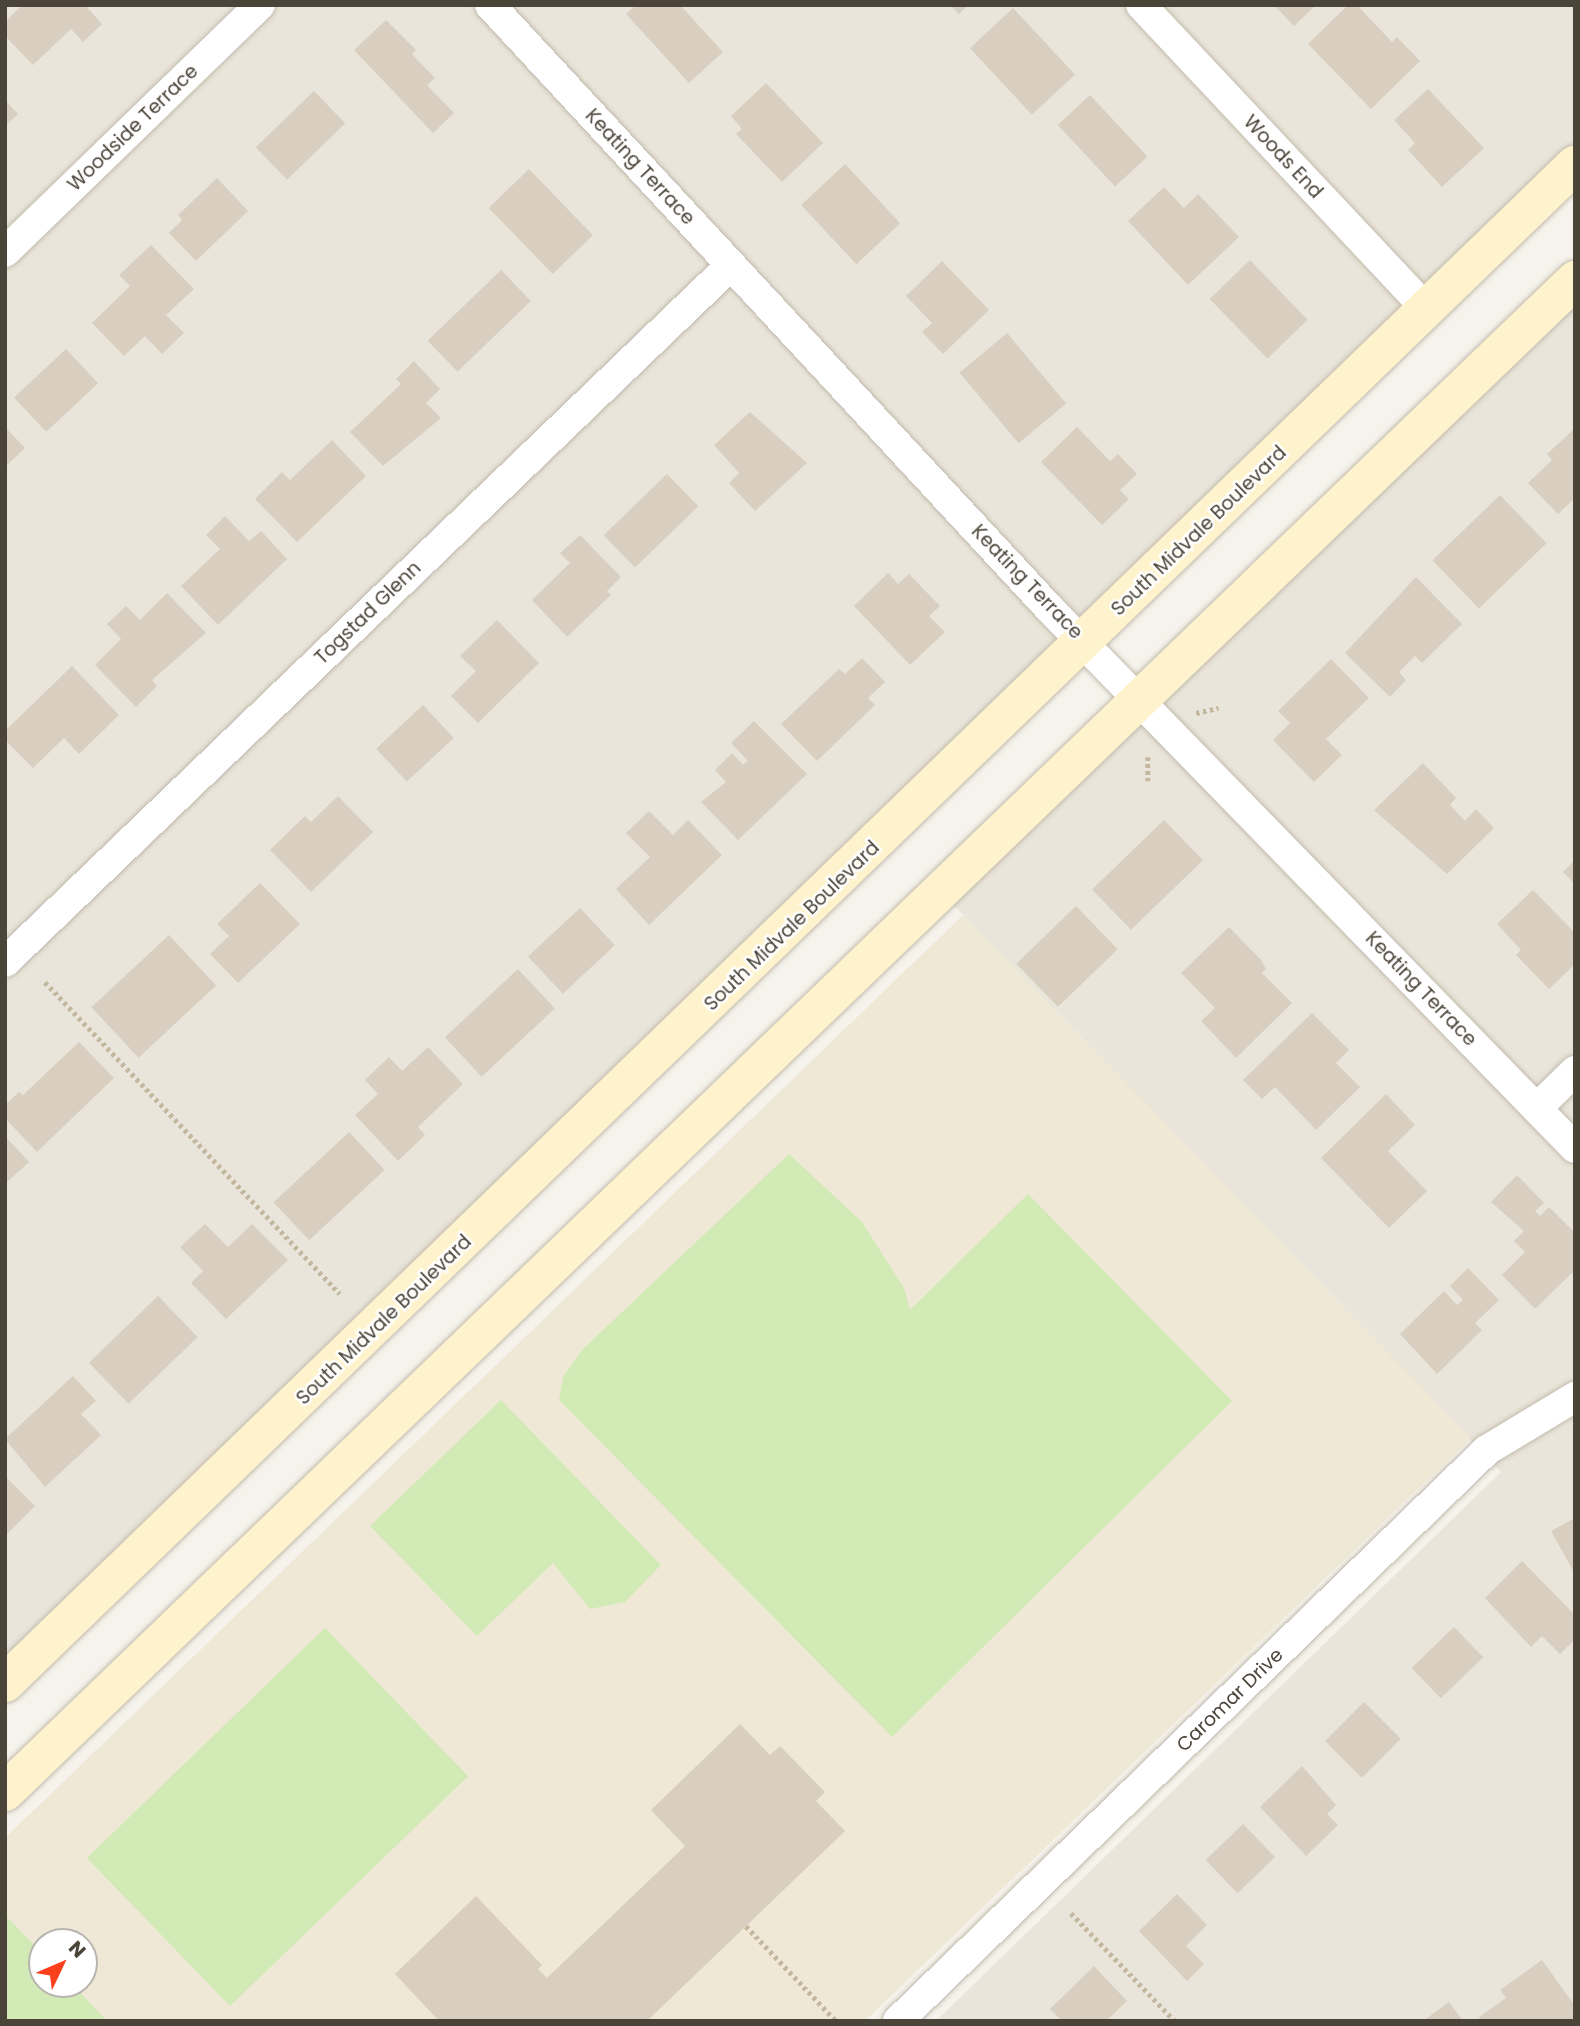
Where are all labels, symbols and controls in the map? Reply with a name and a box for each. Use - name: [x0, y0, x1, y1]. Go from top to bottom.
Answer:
- street label: Woodside Terrace: [63, 60, 203, 196]
- street label: Keating Terrace: [580, 104, 700, 230]
- street label: Woods End: [1239, 111, 1327, 203]
- street label: South Midvale Boulevard: [1107, 441, 1291, 621]
- street label: Keating Terrace: [967, 520, 1087, 644]
- street label: Togstad Glenn: [310, 557, 426, 669]
- street label: South Midvale Boulevard: [700, 836, 884, 1016]
- street label: Keating Terrace: [1361, 927, 1481, 1051]
- street label: South Midvale Boulevard: [292, 1230, 476, 1410]
- street label: Caromar Drive: [1172, 1644, 1288, 1756]
- north arrow: [28, 1928, 98, 1998]
- text: N: [62, 1935, 92, 1964]

